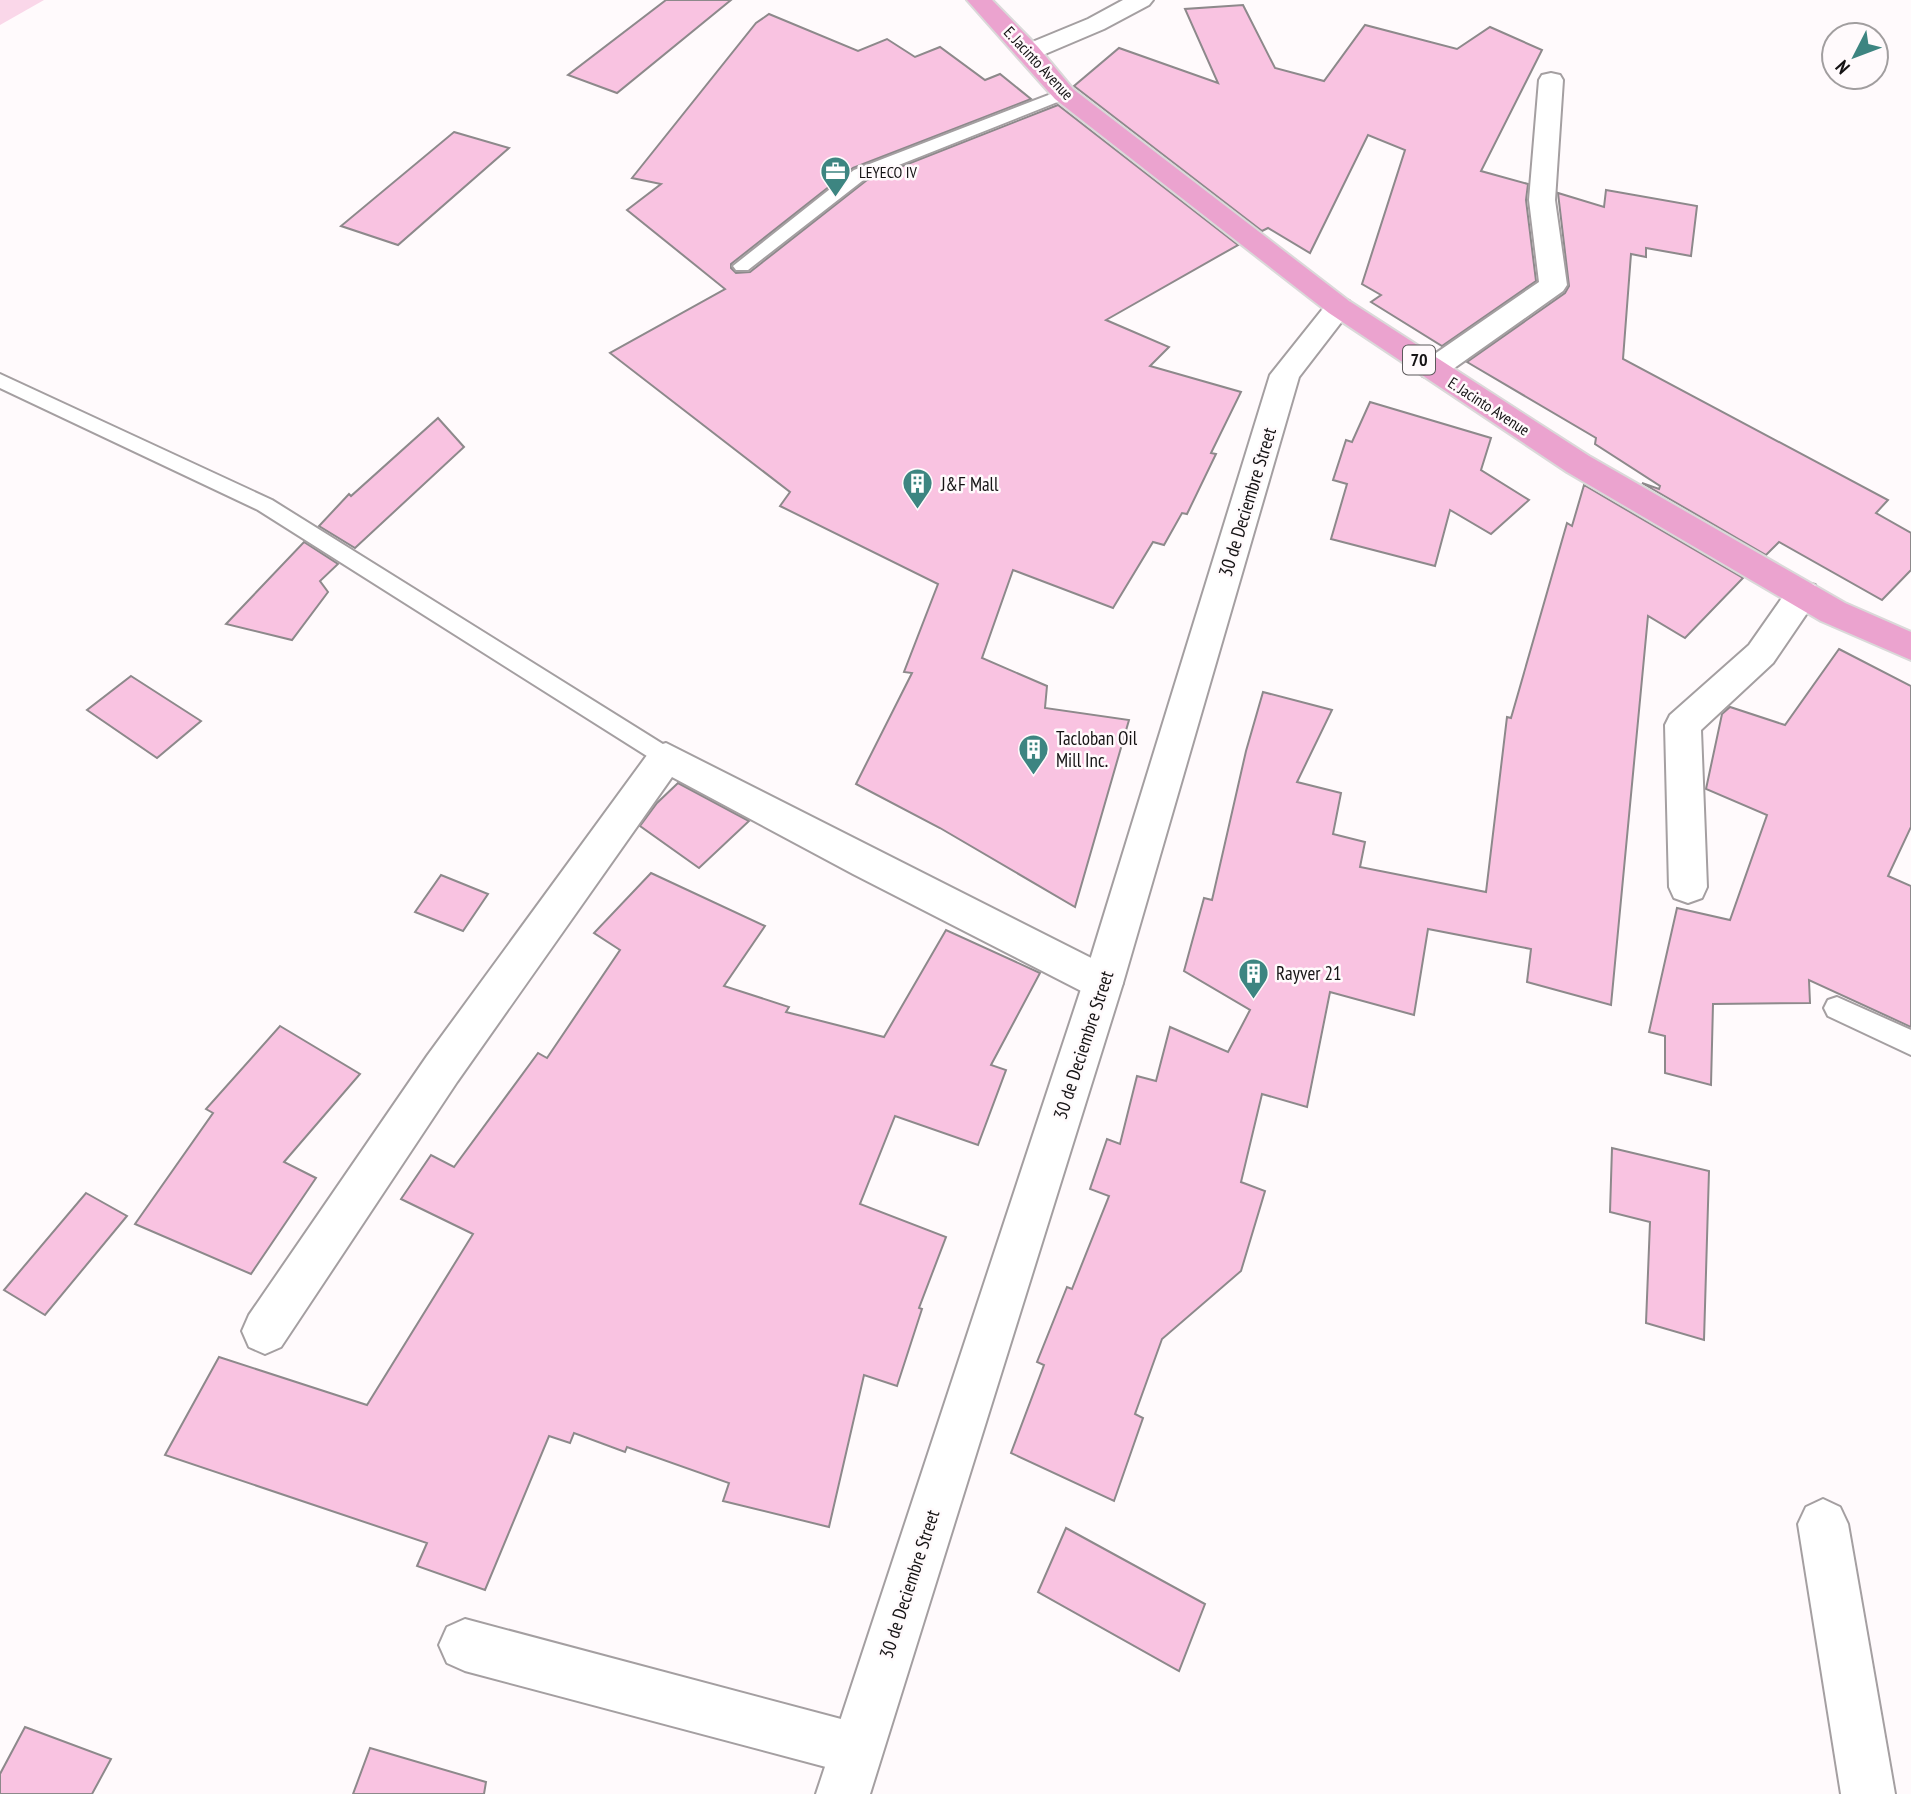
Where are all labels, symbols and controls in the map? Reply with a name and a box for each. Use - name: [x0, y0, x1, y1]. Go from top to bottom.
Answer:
- north arrow: [1820, 21, 1890, 91]
- street label: E. Jacinto Avenue: [1000, 22, 1078, 104]
- text: N: [1830, 56, 1855, 79]
- office icon: LEYECO IV: [819, 155, 853, 199]
- place label: LEYECO IV: [859, 162, 918, 182]
- road number: 70: [1403, 346, 1435, 374]
- street label: E. Jacinto Avenue: [1445, 372, 1533, 440]
- street label: 30 de Deciembre Street: [1213, 424, 1281, 579]
- building icon: J&F Mall: [901, 467, 935, 511]
- place label: J&F Mall: [940, 472, 999, 496]
- place label: Tacloban Oil Mill Inc.: [1056, 726, 1138, 772]
- building icon: Tacloban Oil Mill Inc.: [1016, 732, 1050, 776]
- building icon: Rayver 21: [1236, 956, 1270, 1000]
- place label: Rayver 21: [1276, 961, 1342, 985]
- street label: 30 de Deciembre Street: [1048, 967, 1119, 1122]
- street label: 30 de Deciembre Street: [874, 1506, 945, 1661]

